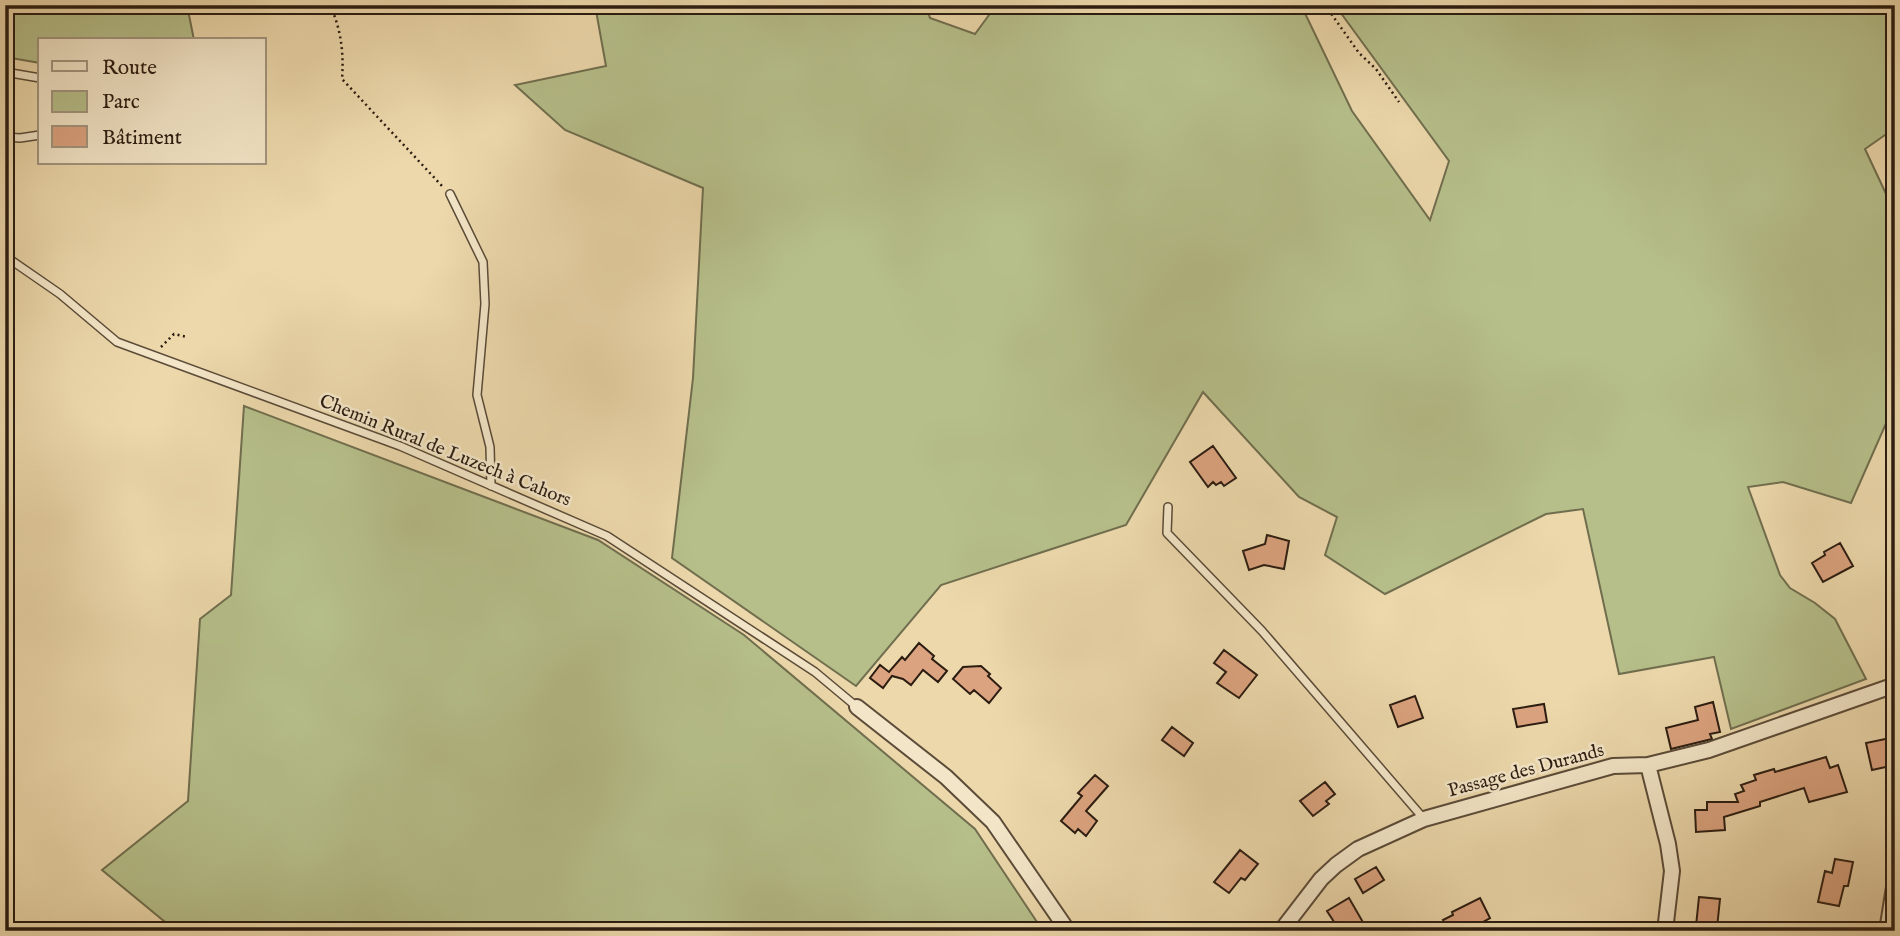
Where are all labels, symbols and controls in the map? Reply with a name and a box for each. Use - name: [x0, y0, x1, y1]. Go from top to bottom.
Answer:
- legend: [38, 38, 266, 164]
- text: Route: [102, 55, 157, 82]
- text: Parc: [102, 89, 140, 116]
- text: Bâtiment: [102, 125, 182, 152]
- street label: Chemin Rural de Luzech à Cahors: [316, 389, 574, 513]
- street label: Passage des Durands: [1445, 739, 1607, 803]

